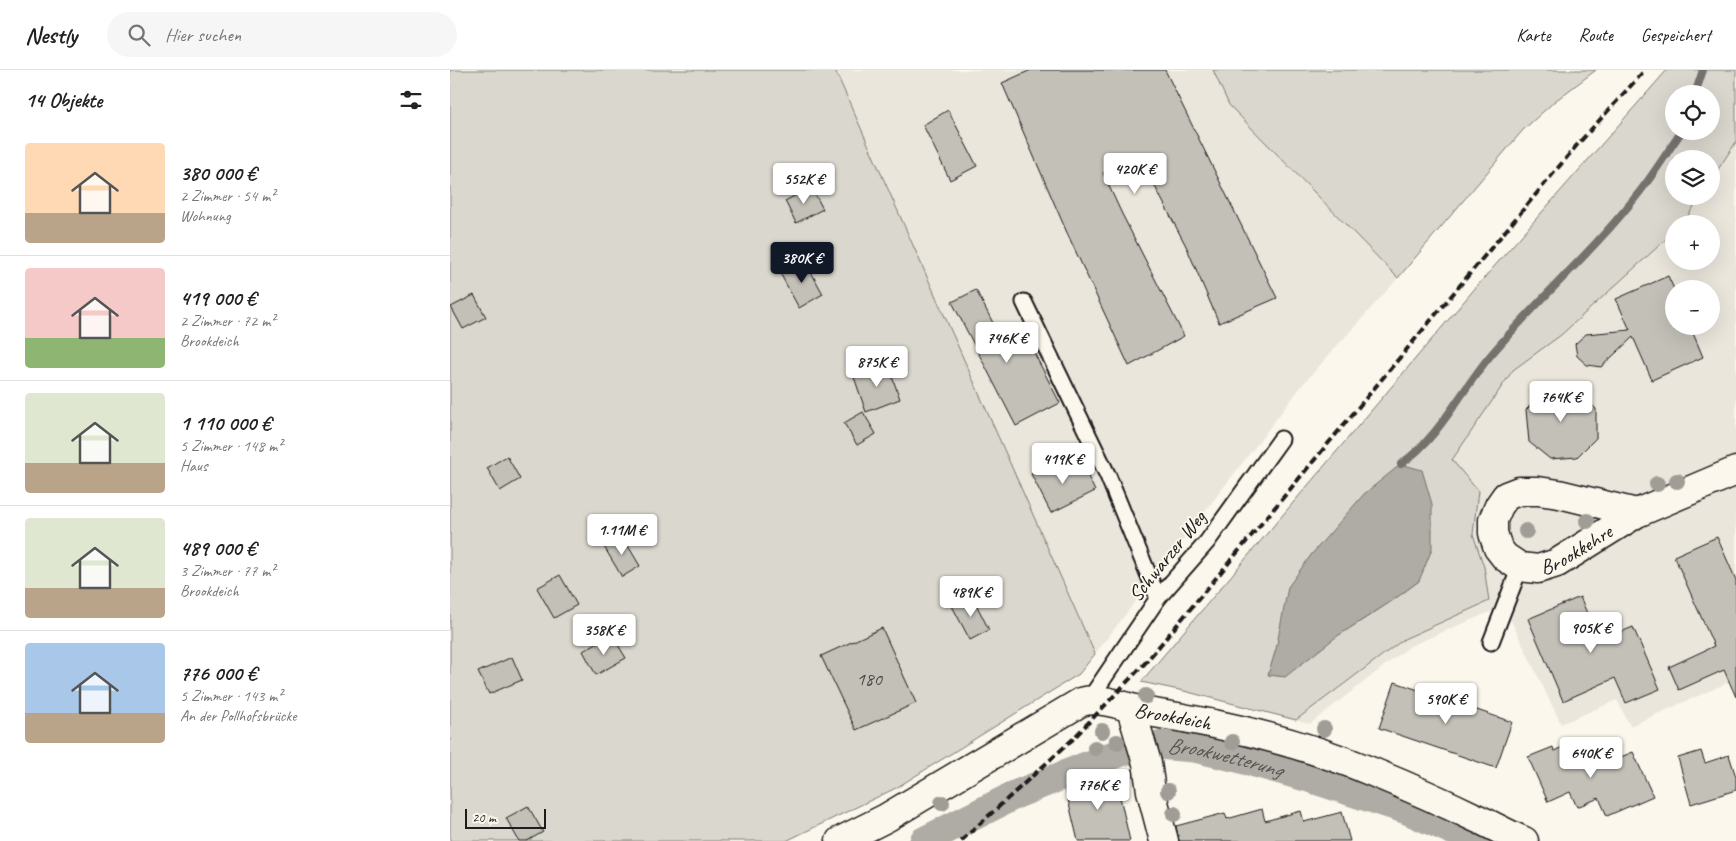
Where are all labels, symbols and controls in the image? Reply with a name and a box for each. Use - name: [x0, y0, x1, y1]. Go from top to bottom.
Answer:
- search box: [107, 12, 457, 57]
- text: Nestly: [25, 20, 77, 50]
- icon: search: [125, 21, 153, 49]
- text: Hier suchen: [165, 23, 241, 47]
- text: Karte: [1516, 24, 1551, 46]
- text: Route: [1579, 24, 1613, 46]
- text: Gespeichert: [1641, 24, 1711, 46]
- map controls: [1665, 85, 1720, 335]
- button: locate: [1665, 85, 1720, 140]
- icon: filters: [397, 86, 425, 114]
- text: 14 Objekte: [25, 87, 102, 113]
- button: layers: [1665, 150, 1720, 205]
- pin: 420K €: [1094, 152, 1176, 195]
- text: 420K €: [1115, 159, 1155, 179]
- text: 380 000 €: [180, 160, 256, 186]
- pin: 552K €: [763, 162, 845, 205]
- icon: home: [65, 163, 125, 223]
- text: 552K €: [784, 169, 824, 189]
- text: 2 Zimmer · 54 m²: [180, 186, 275, 206]
- text: Wohnung: [180, 206, 231, 226]
- button: +: [1665, 215, 1720, 270]
- pin: 380K €: [761, 242, 843, 284]
- text: 380K €: [782, 248, 822, 268]
- button: −: [1665, 280, 1720, 335]
- text: 419 000 €: [180, 285, 256, 311]
- icon: home: [65, 288, 125, 348]
- text: 2 Zimmer · 72 m²: [180, 311, 275, 331]
- pin: 746K €: [966, 322, 1048, 364]
- text: 746K €: [986, 328, 1028, 348]
- text: Brookdeich: [180, 331, 239, 351]
- pin: 875K €: [836, 346, 918, 388]
- text: 875K €: [857, 352, 897, 372]
- pin: 764K €: [1520, 380, 1602, 423]
- text: 764K €: [1540, 387, 1582, 407]
- text: 1 110 000 €: [180, 410, 271, 436]
- icon: home: [65, 413, 125, 473]
- text: 5 Zimmer · 148 m²: [180, 436, 282, 456]
- pin: 419K €: [1022, 442, 1104, 485]
- text: 419K €: [1043, 449, 1083, 469]
- text: Haus: [180, 456, 207, 476]
- street label: Schwarzer Weg: [1122, 504, 1213, 607]
- pin: 1.11M €: [576, 514, 668, 556]
- street label: Brookkehre: [1537, 518, 1619, 581]
- text: 1.11M €: [598, 520, 646, 540]
- text: 489 000 €: [180, 535, 256, 561]
- icon: home: [65, 538, 125, 598]
- text: 3 Zimmer · 77 m²: [180, 561, 275, 581]
- pin: 489K €: [930, 576, 1012, 618]
- text: Brookdeich: [180, 581, 239, 601]
- text: 489K €: [951, 582, 991, 602]
- pin: 905K €: [1550, 612, 1632, 654]
- pin: 358K €: [563, 614, 645, 656]
- text: 905K €: [1571, 618, 1611, 638]
- text: 358K €: [584, 620, 624, 640]
- text: 776 000 €: [180, 660, 257, 686]
- icon: home: [65, 663, 125, 723]
- house number: 180: [856, 667, 883, 691]
- pin: 590K €: [1405, 682, 1487, 725]
- text: 5 Zimmer · 143 m²: [180, 686, 282, 706]
- text: 590K €: [1426, 689, 1466, 709]
- street label: Brookdeich: [1132, 696, 1215, 736]
- text: An der Pollhofsbrücke: [180, 706, 296, 726]
- water label: Brookwetterung: [1166, 732, 1288, 785]
- pin: 640K €: [1550, 736, 1632, 779]
- text: 640K €: [1570, 743, 1612, 763]
- pin: 776K €: [1057, 768, 1139, 811]
- text: 776K €: [1077, 775, 1119, 795]
- scale bar: [465, 806, 546, 829]
- text: 20 m: [472, 809, 496, 826]

